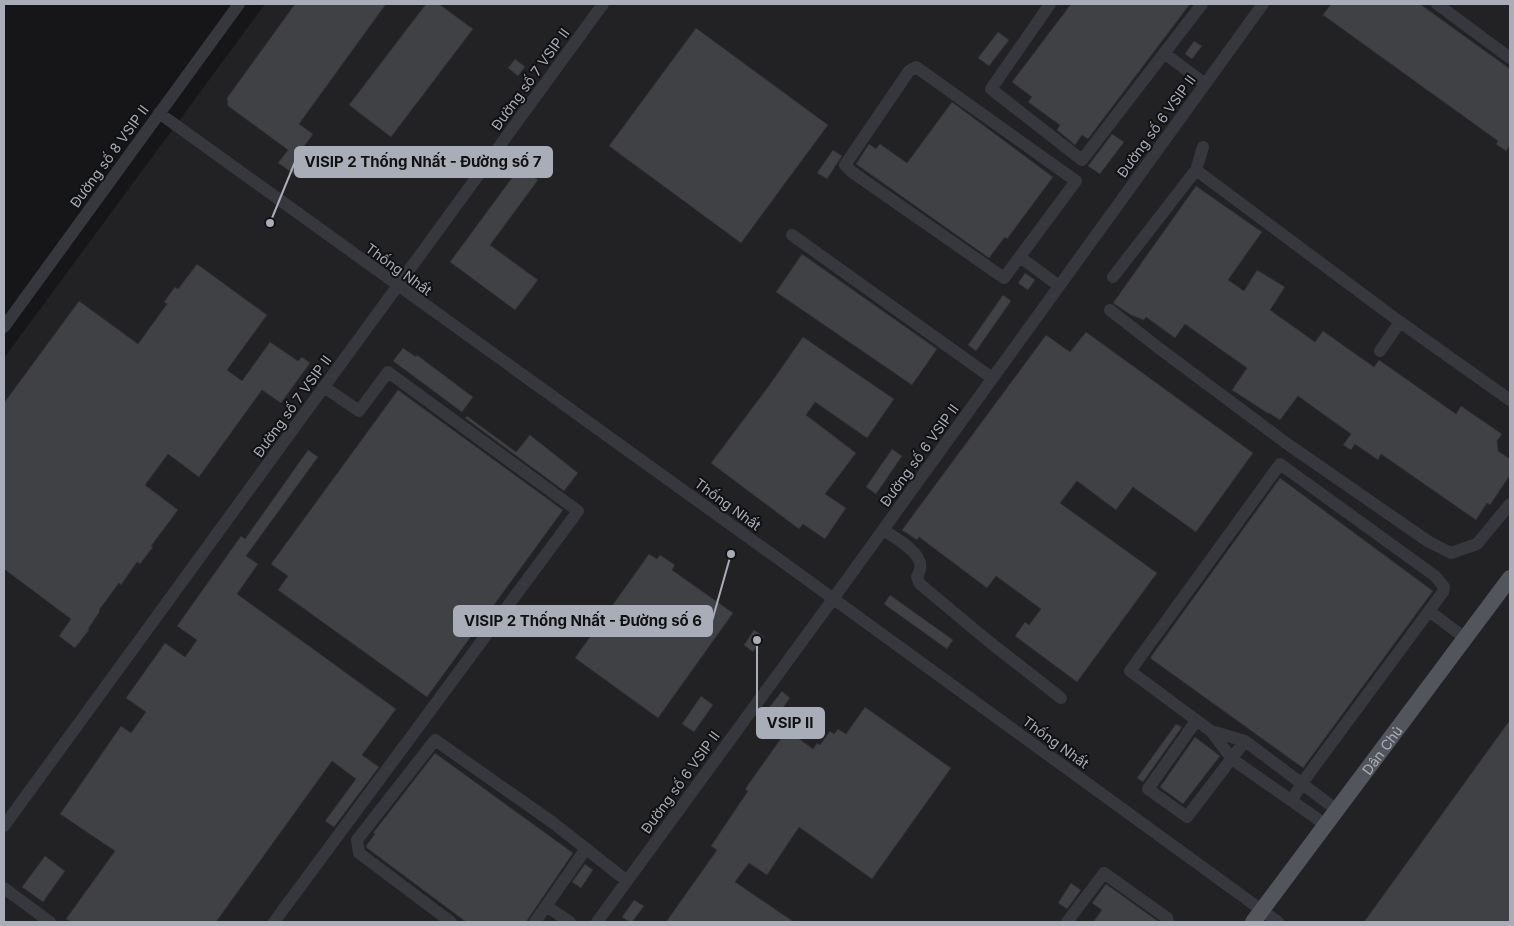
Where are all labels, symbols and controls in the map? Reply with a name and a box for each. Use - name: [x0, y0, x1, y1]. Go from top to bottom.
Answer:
- street label: Đường số 7 VSIP II: [487, 25, 573, 133]
- street label: Đường số 6 VSIP II: [1113, 71, 1199, 181]
- street label: Đường số 8 VSIP II: [66, 101, 152, 211]
- callout: VISIP 2 Thống Nhất - Đường số 7: [295, 147, 552, 177]
- text: VISIP 2 Thống Nhất - Đường số 7: [304, 152, 542, 171]
- street label: Thống Nhất: [363, 239, 436, 299]
- street label: Đường số 7 VSIP II: [249, 352, 335, 460]
- street label: Đường số 6 VSIP II: [876, 400, 962, 510]
- street label: Thống Nhất: [692, 474, 765, 534]
- callout: VISIP 2 Thống Nhất - Đường số 6: [454, 606, 712, 636]
- text: VISIP 2 Thống Nhất - Đường số 6: [464, 611, 702, 630]
- callout: VSIP II: [757, 708, 824, 738]
- street label: Thống Nhất: [1020, 712, 1093, 772]
- text: VSIP II: [767, 713, 813, 732]
- street label: Dân Chủ: [1358, 722, 1406, 778]
- street label: Đường số 6 VSIP II: [637, 727, 723, 837]

